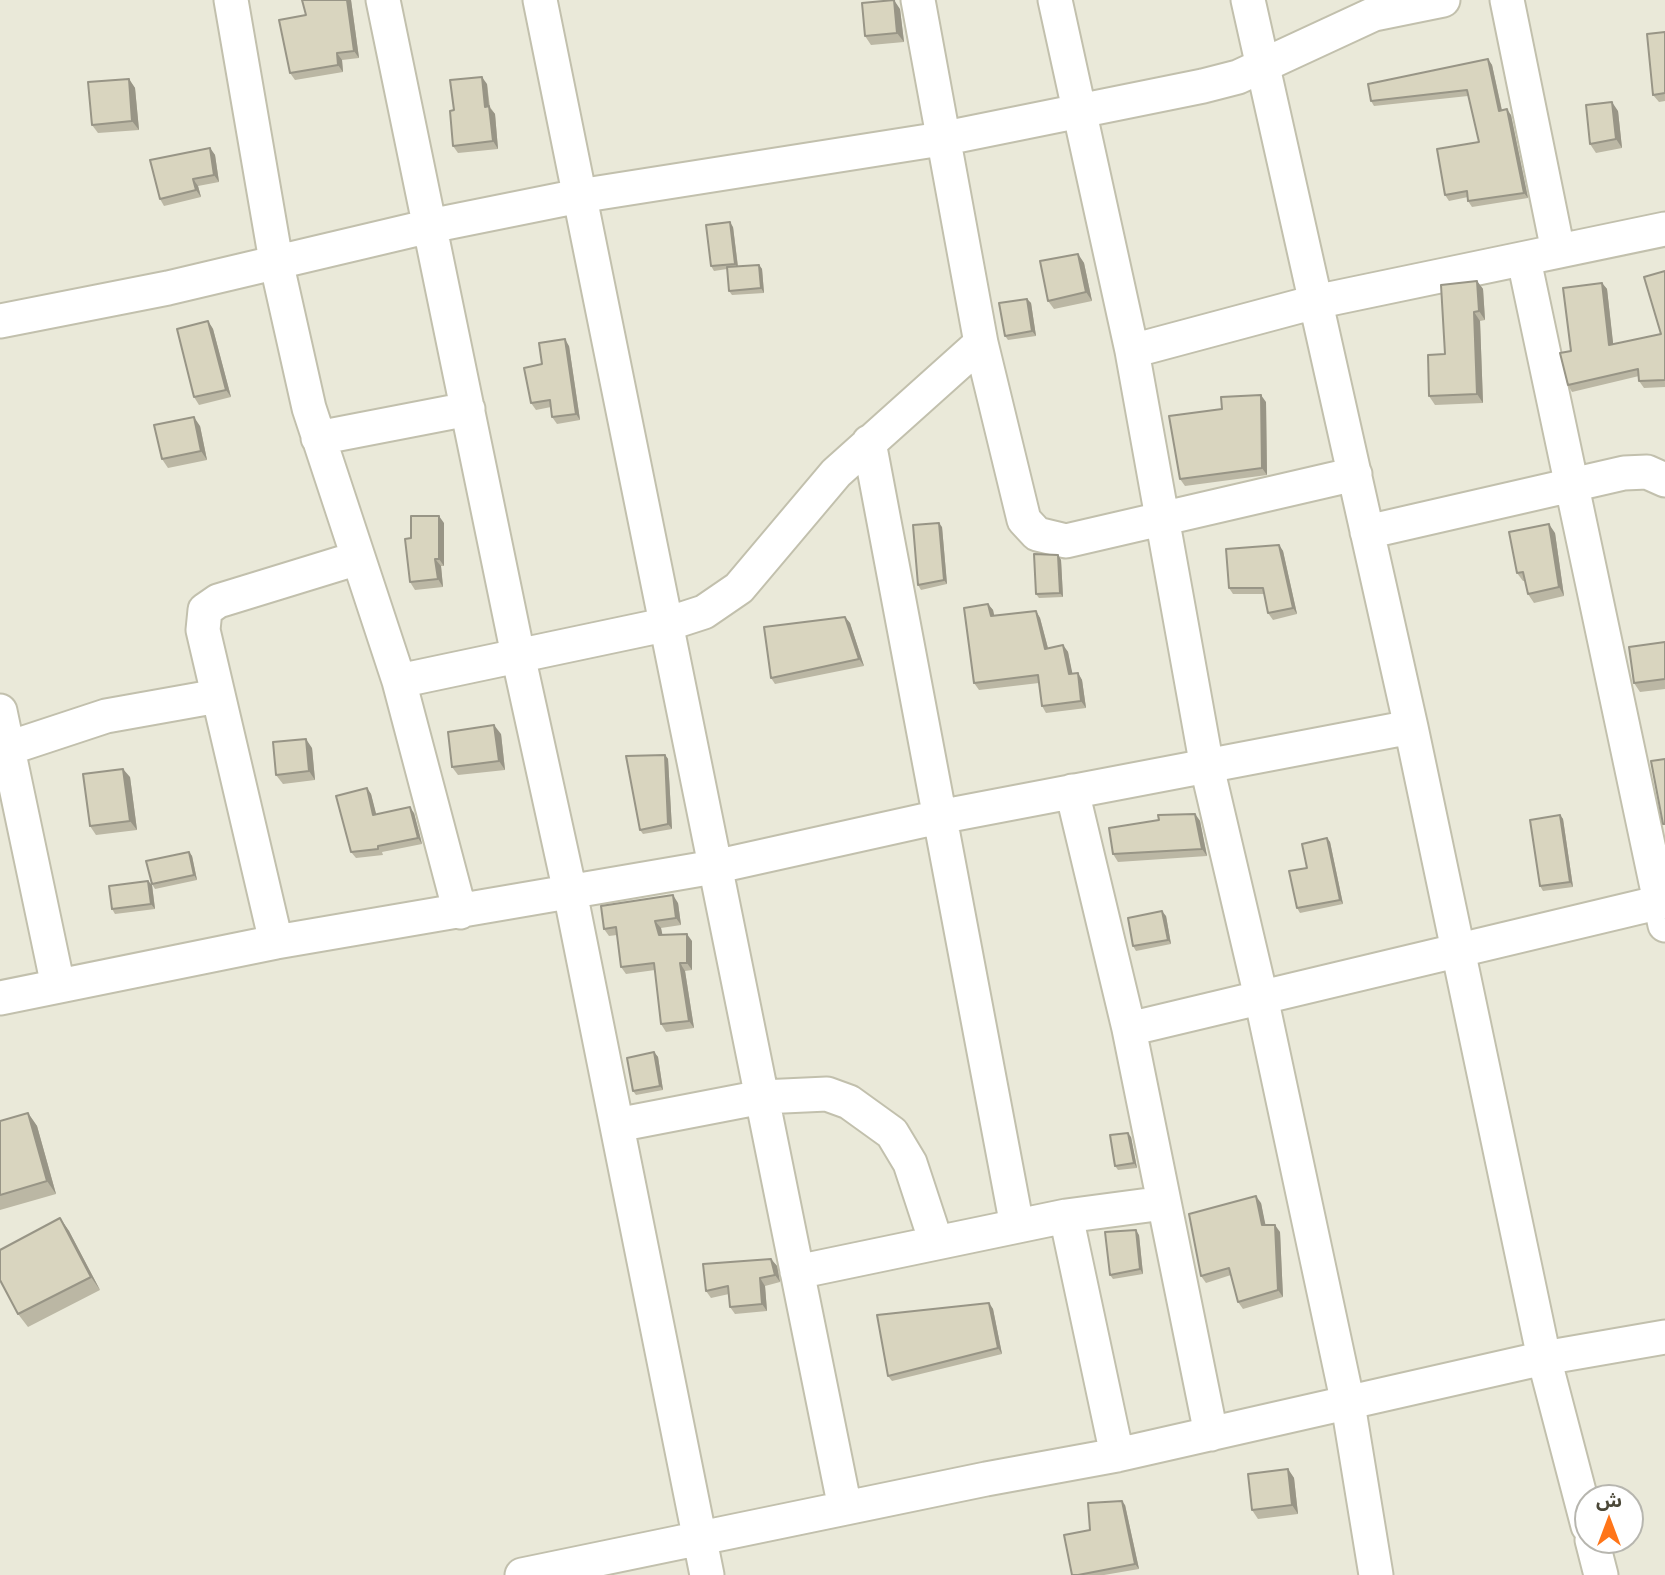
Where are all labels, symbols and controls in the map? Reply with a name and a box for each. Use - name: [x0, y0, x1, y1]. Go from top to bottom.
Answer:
- north arrow: [1574, 1484, 1644, 1554]
- text: ش: [1596, 1489, 1622, 1511]

